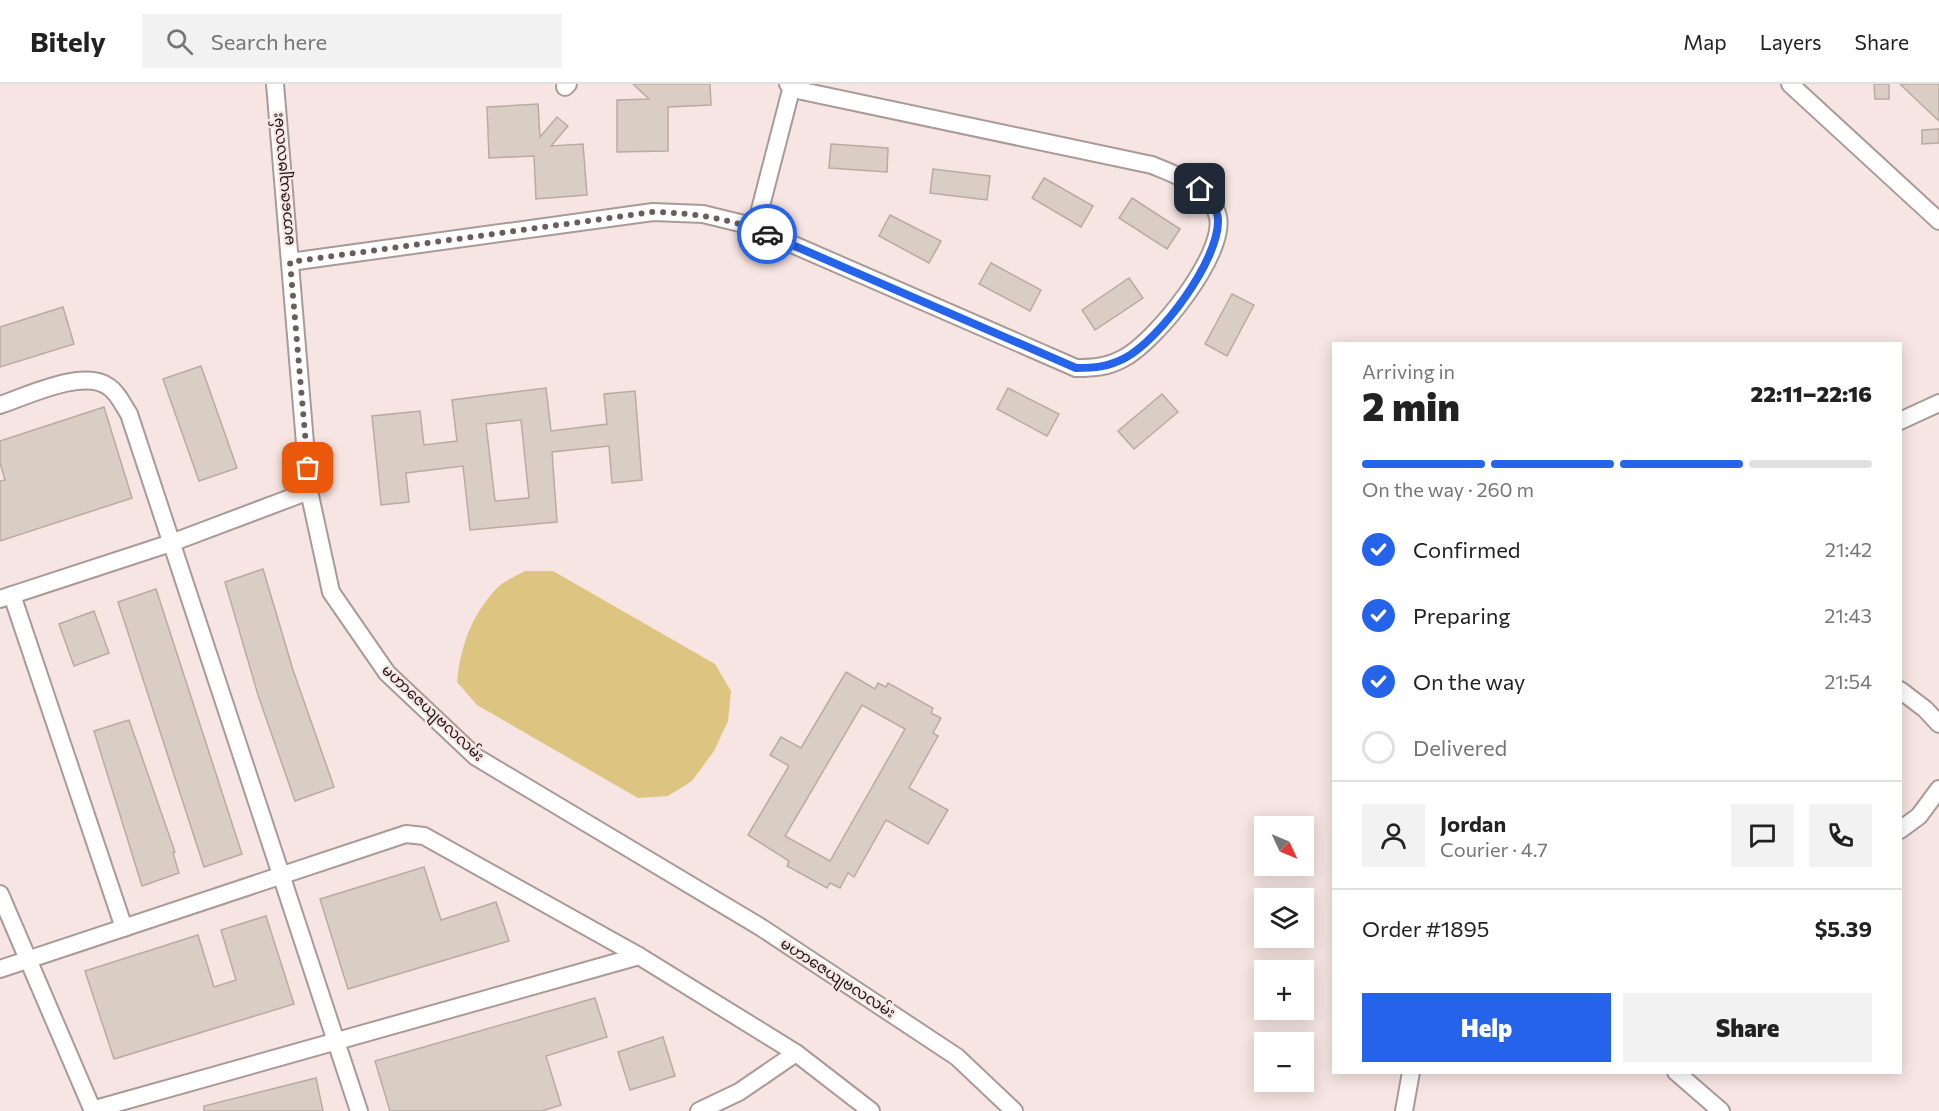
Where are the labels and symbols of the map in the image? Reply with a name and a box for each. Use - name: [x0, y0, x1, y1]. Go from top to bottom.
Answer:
- street label: မဟာဇေယျဗလလမ်း: [267, 112, 301, 246]
- pin: [1174, 163, 1225, 214]
- courier: [737, 204, 797, 264]
- pin: [282, 442, 333, 493]
- street label: မဟာဇေယျဗလလမ်း: [376, 660, 489, 767]
- north arrow: [1254, 816, 1314, 876]
- street label: မဟာဇေယျဗလလမ်း: [776, 933, 899, 1024]

